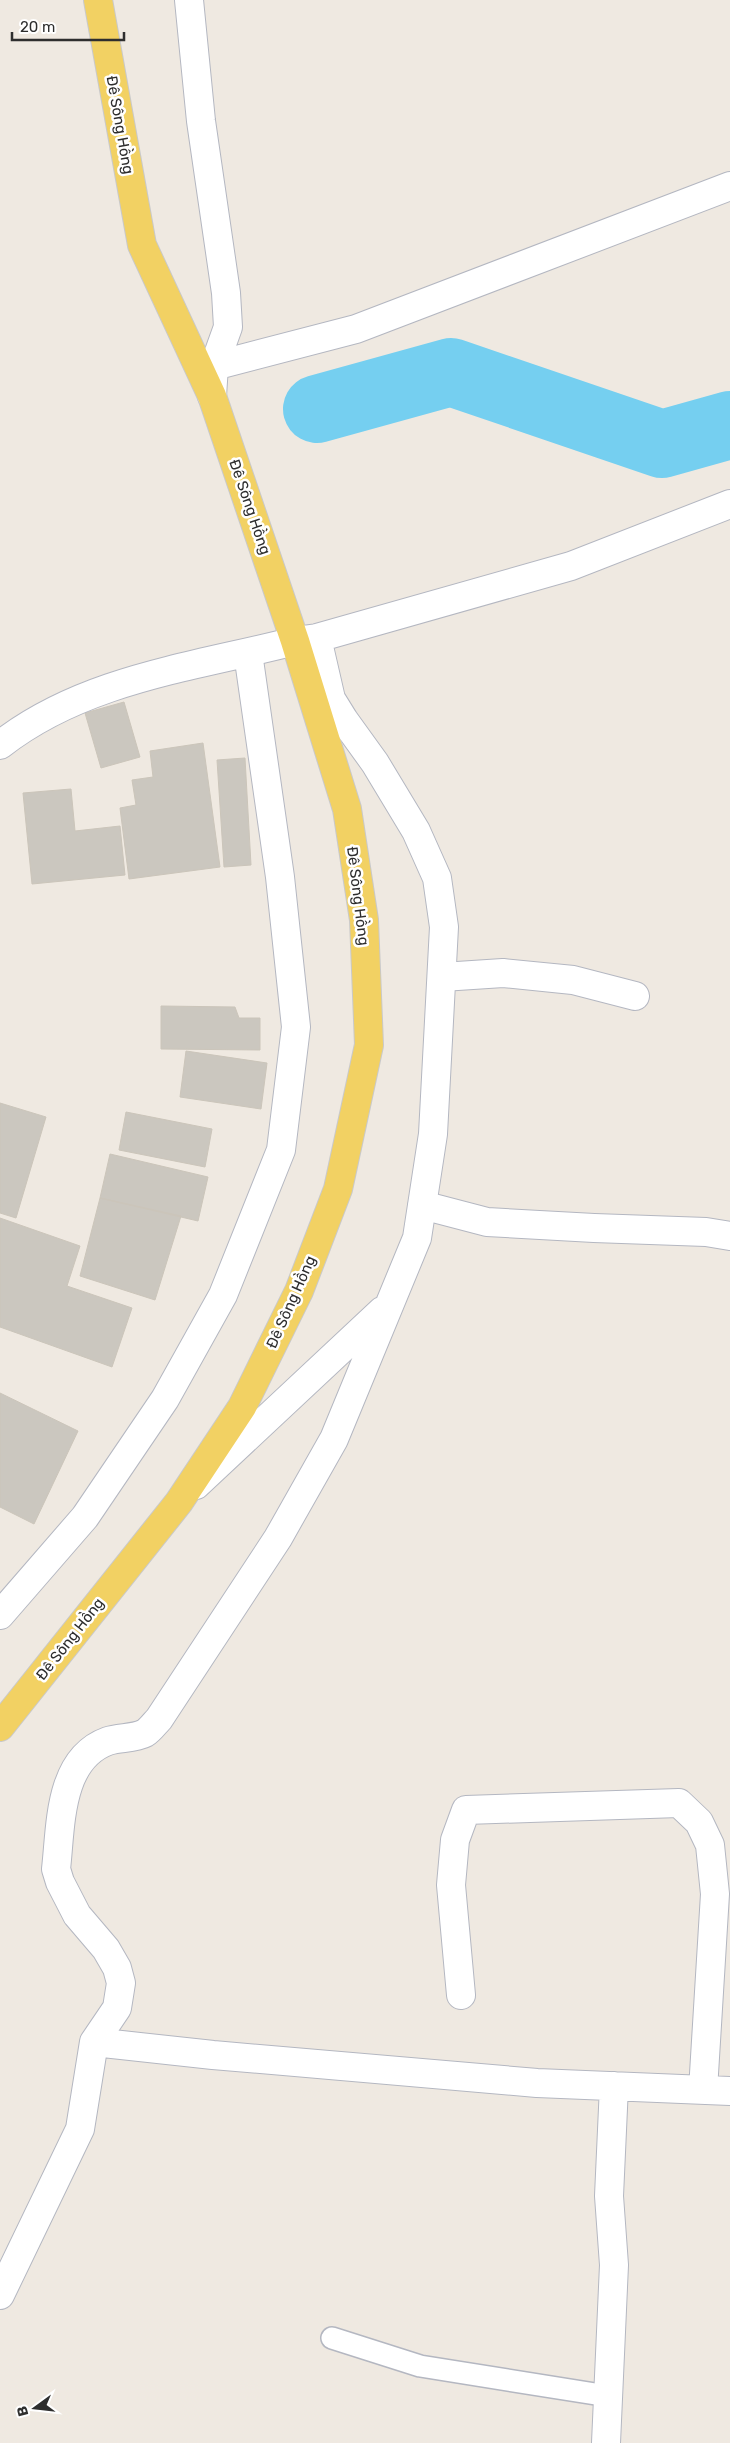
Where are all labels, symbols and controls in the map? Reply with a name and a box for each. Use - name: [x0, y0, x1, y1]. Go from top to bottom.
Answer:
- scale bar: [12, 10, 125, 42]
- text: 20 m: [20, 18, 55, 36]
- street label: Đê Sông Hồng: [102, 74, 138, 176]
- street label: Đê Sông Hồng: [225, 457, 275, 557]
- street label: Đê Sông Hồng: [343, 845, 373, 947]
- street label: Đê Sông Hồng: [262, 1253, 319, 1351]
- street label: Đê Sông Hồng: [32, 1594, 108, 1684]
- north arrow: [10, 2383, 60, 2433]
- text: B: [13, 2404, 32, 2418]

